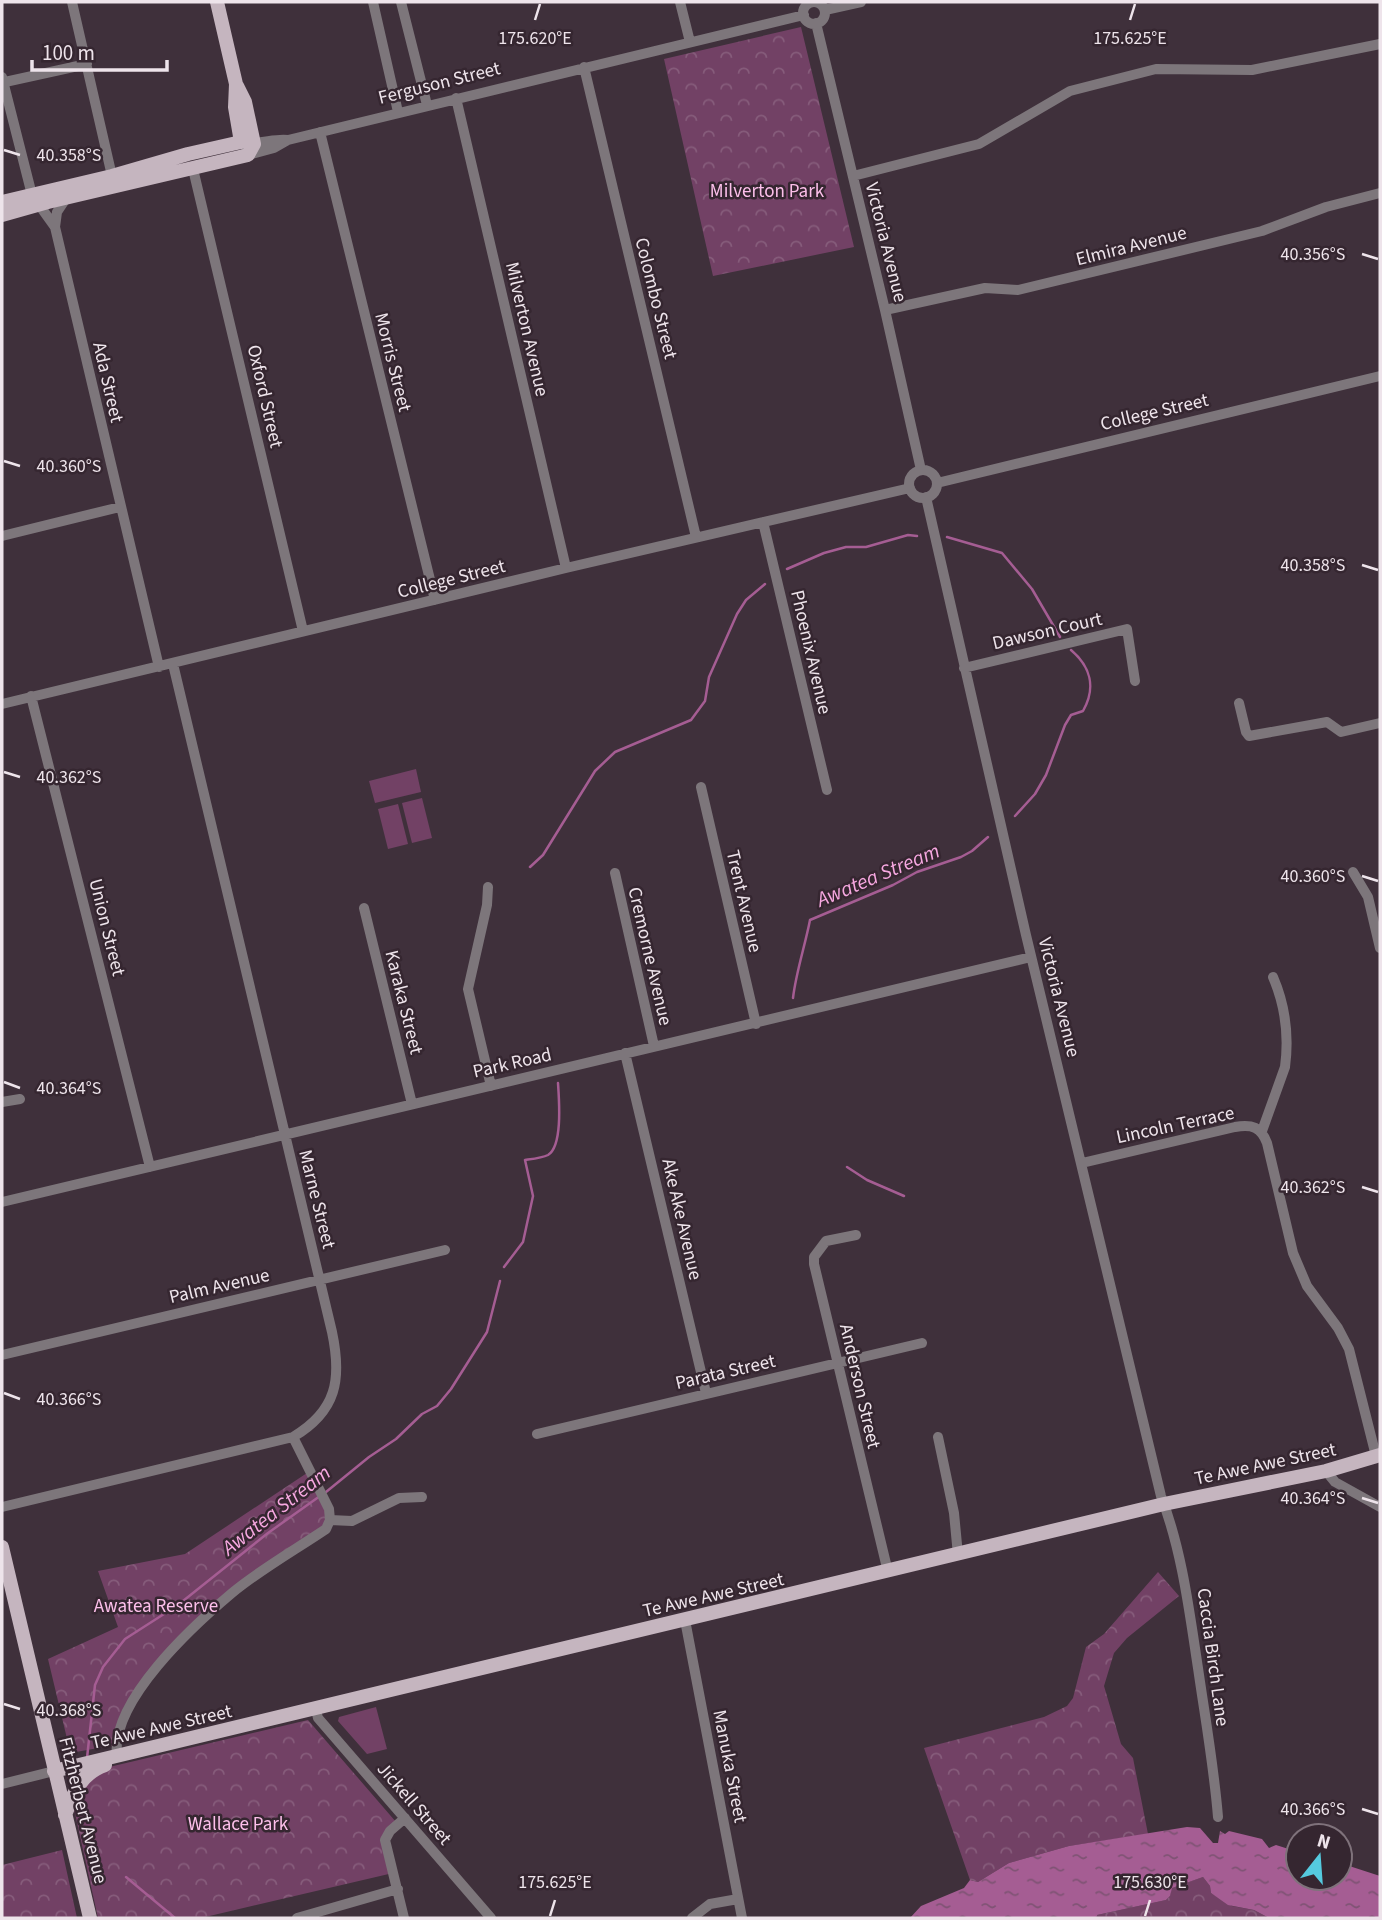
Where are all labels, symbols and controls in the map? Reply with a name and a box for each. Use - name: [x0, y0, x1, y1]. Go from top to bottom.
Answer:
- text: 175.620°E: [498, 26, 572, 51]
- text: 175.625°E: [1093, 26, 1167, 51]
- scale bar: [32, 28, 166, 72]
- text: 100 m: [42, 38, 95, 68]
- street label: Ferguson Street: [375, 55, 504, 112]
- text: 40.358°S: [37, 143, 101, 168]
- park label: Milverton Park: [710, 178, 825, 205]
- street label: Victoria Avenue: [858, 180, 913, 305]
- street label: Elmira Avenue: [1073, 220, 1190, 273]
- street label: Colombo Street: [627, 235, 684, 362]
- text: 40.356°S: [1281, 242, 1345, 267]
- street label: Milverton Avenue: [498, 259, 555, 399]
- street label: Morris Street: [367, 310, 418, 415]
- street label: Ada Street: [85, 339, 130, 426]
- street label: Oxford Street: [240, 342, 290, 451]
- street label: College Street: [1098, 387, 1212, 438]
- text: 40.360°S: [37, 454, 101, 479]
- street label: College Street: [395, 553, 509, 606]
- text: 40.358°S: [1281, 553, 1345, 578]
- street label: Phoenix Avenue: [783, 588, 838, 717]
- street label: Dawson Court: [990, 606, 1105, 657]
- text: 40.362°S: [37, 765, 101, 790]
- water label: Awatea Stream: [810, 836, 944, 915]
- street label: Trent Avenue: [719, 847, 768, 955]
- text: 40.360°S: [1281, 864, 1345, 889]
- street label: Union Street: [81, 876, 132, 979]
- street label: Cremorne Avenue: [620, 884, 679, 1028]
- street label: Victoria Avenue: [1031, 935, 1086, 1060]
- street label: Karaka Street: [378, 947, 430, 1058]
- street label: Park Road: [470, 1041, 554, 1086]
- text: 40.364°S: [37, 1076, 101, 1101]
- street label: Lincoln Terrace: [1114, 1100, 1237, 1151]
- street label: Marne Street: [291, 1147, 342, 1252]
- street label: Ake Ake Avenue: [654, 1156, 709, 1283]
- text: 40.362°S: [1281, 1175, 1345, 1200]
- street label: Palm Avenue: [166, 1262, 272, 1311]
- street label: Anderson Street: [832, 1321, 887, 1452]
- street label: Parata Street: [673, 1348, 779, 1397]
- text: 40.366°S: [37, 1387, 101, 1412]
- street label: Te Awe Awe Street: [1192, 1436, 1339, 1493]
- water label: Awatea Stream: [214, 1458, 337, 1563]
- text: 40.364°S: [1281, 1486, 1345, 1511]
- street label: Te Awe Awe Street: [640, 1566, 787, 1625]
- street label: Caccia Birch Lane: [1189, 1586, 1236, 1728]
- park label: Awatea Reserve: [94, 1593, 218, 1620]
- text: 40.368°S: [37, 1698, 101, 1723]
- street label: Te Awe Awe Street: [88, 1698, 235, 1757]
- street label: Manuka Street: [705, 1708, 754, 1826]
- street label: Fitzherbert Avenue: [51, 1734, 114, 1887]
- street label: Jickell Street: [370, 1757, 458, 1852]
- text: 40.366°S: [1281, 1797, 1345, 1822]
- park label: Wallace Park: [188, 1811, 289, 1838]
- north arrow: [1284, 1822, 1354, 1892]
- text: N: [1314, 1827, 1334, 1857]
- text: 175.625°E: [518, 1870, 592, 1895]
- text: 175.630°E: [1113, 1870, 1187, 1895]

